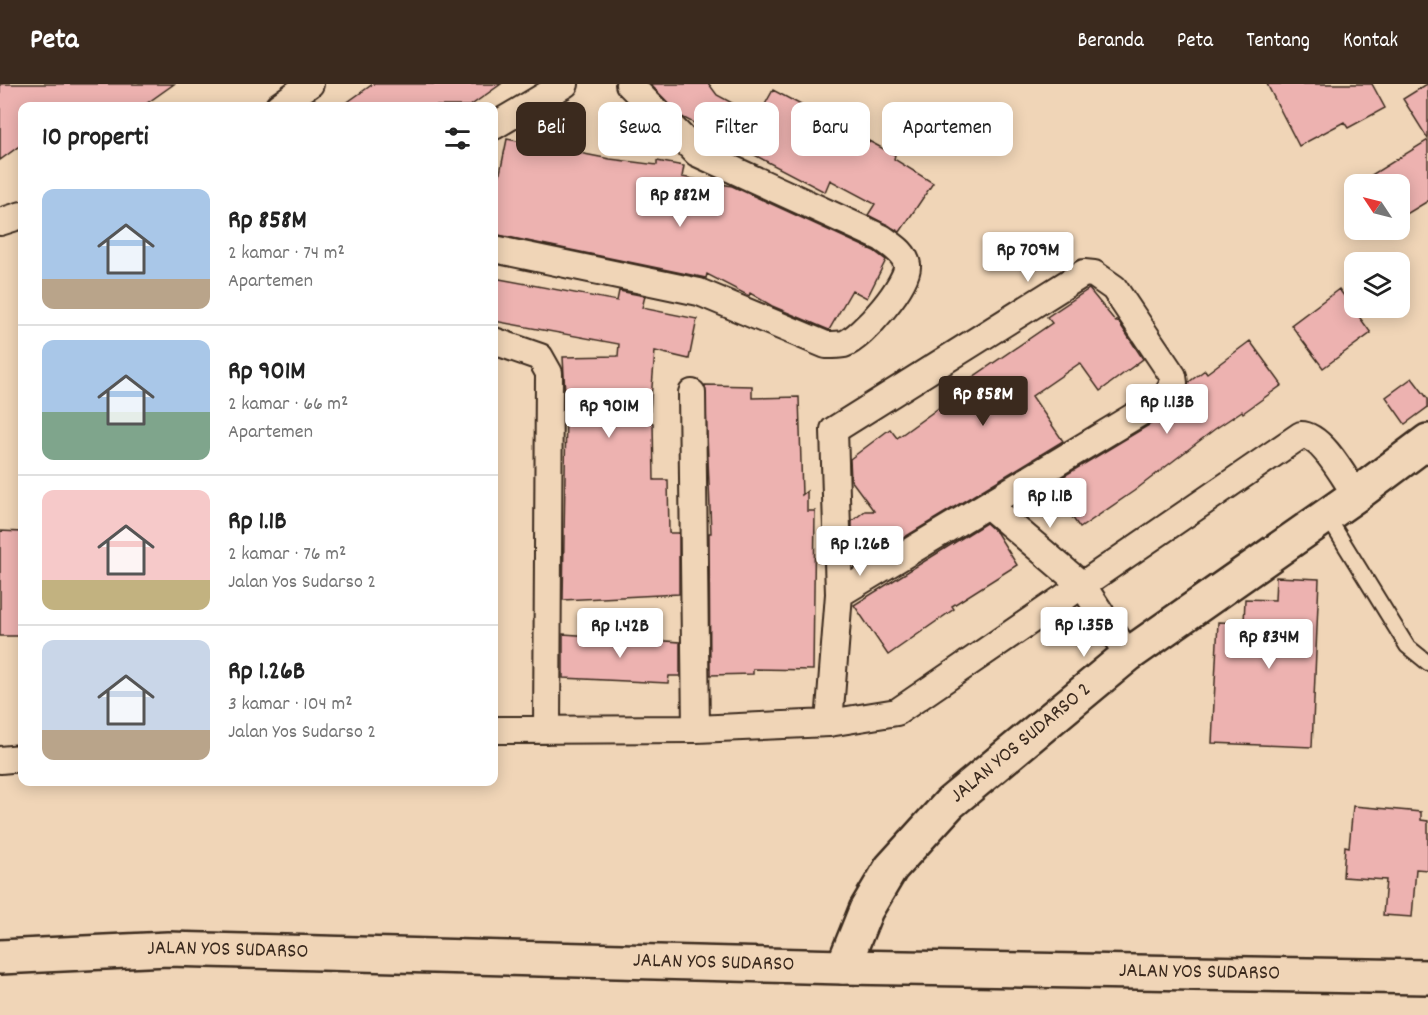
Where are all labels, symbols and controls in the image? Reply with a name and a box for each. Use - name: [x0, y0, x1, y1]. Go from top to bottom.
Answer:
- text: Peta: [30, 22, 79, 62]
- text: Beranda: [1078, 27, 1144, 57]
- text: Peta: [1177, 27, 1213, 57]
- text: Tentang: [1246, 27, 1310, 57]
- text: Kontak: [1343, 27, 1398, 57]
- chip: Beli: [516, 102, 586, 156]
- chip: Sewa: [598, 102, 682, 156]
- chip: Filter: [694, 102, 779, 156]
- chip: Baru: [791, 102, 870, 156]
- chip: Apartemen: [882, 102, 1013, 156]
- text: 10 properti: [42, 120, 148, 157]
- icon: filters: [441, 122, 474, 155]
- north arrow: [1344, 174, 1410, 240]
- map controls: [1344, 174, 1410, 318]
- pin: Rp 882M: [625, 177, 735, 228]
- text: Rp 882M: [650, 182, 710, 210]
- text: Rp 858M: [228, 203, 307, 240]
- icon: home: [90, 213, 162, 285]
- pin: Rp 709M: [973, 232, 1083, 283]
- text: Rp 709M: [997, 237, 1059, 265]
- text: 2 kamar · 74 m²: [228, 240, 345, 268]
- button: layers: [1344, 252, 1410, 318]
- text: Apartemen: [228, 268, 313, 296]
- text: Rp 901M: [228, 354, 306, 391]
- icon: home: [90, 364, 162, 436]
- pin: Rp 858M: [928, 376, 1038, 427]
- text: Rp 858M: [953, 381, 1013, 409]
- pin: Rp 1.13B: [1105, 384, 1229, 435]
- pin: Rp 901M: [554, 388, 664, 439]
- text: Rp 1.13B: [1140, 389, 1194, 417]
- text: 2 kamar · 66 m²: [228, 391, 348, 419]
- text: Rp 901M: [579, 393, 639, 421]
- text: Apartemen: [228, 419, 313, 447]
- pin: Rp 1.1B: [995, 478, 1105, 529]
- text: Rp 1.1B: [1027, 483, 1073, 511]
- text: Rp 1.1B: [228, 504, 287, 541]
- icon: home: [90, 514, 162, 586]
- pin: Rp 1.26B: [798, 526, 922, 577]
- text: Rp 1.26B: [830, 531, 890, 559]
- text: 2 kamar · 76 m²: [228, 541, 346, 569]
- text: Jalan Yos Sudarso 2: [228, 569, 376, 597]
- pin: Rp 1.35B: [1022, 607, 1146, 658]
- pin: Rp 1.42B: [558, 608, 682, 659]
- text: Rp 1.35B: [1055, 612, 1113, 640]
- text: Rp 1.42B: [591, 613, 649, 641]
- pin: Rp 834M: [1214, 619, 1324, 670]
- text: Rp 834M: [1239, 624, 1299, 652]
- text: Rp 1.26B: [228, 654, 305, 691]
- icon: home: [90, 664, 162, 736]
- street label: JALAN YOS SUDARSO 2: [944, 676, 1098, 811]
- text: 3 kamar · 104 m²: [228, 691, 353, 719]
- text: Jalan Yos Sudarso 2: [228, 719, 376, 747]
- street label: JALAN YOS SUDARSO: [146, 934, 309, 968]
- street label: JALAN YOS SUDARSO: [633, 946, 795, 981]
- street label: JALAN YOS SUDARSO: [1119, 957, 1280, 989]

